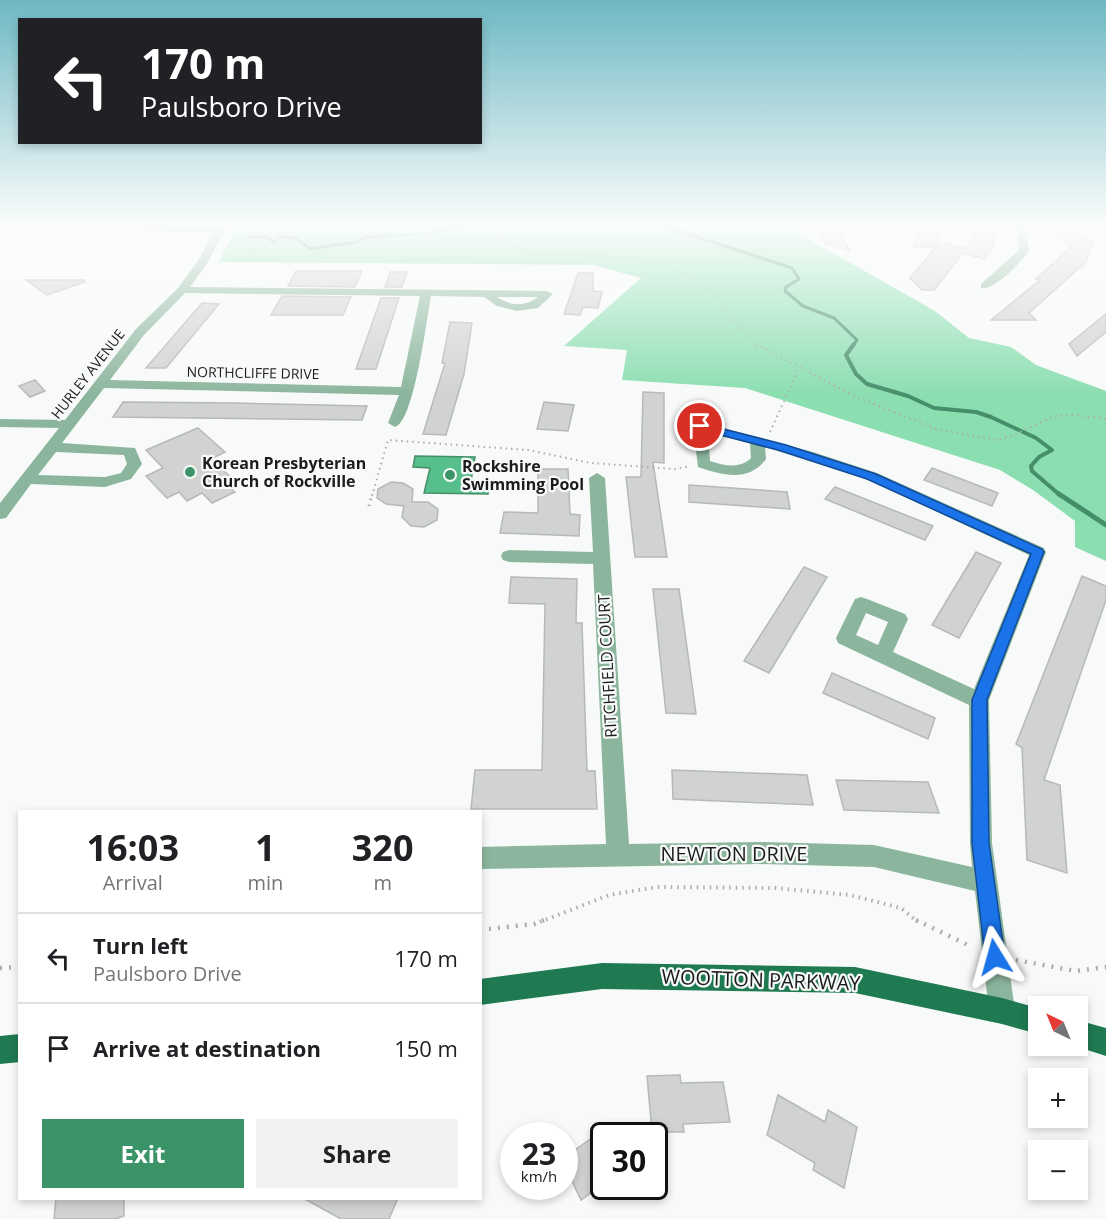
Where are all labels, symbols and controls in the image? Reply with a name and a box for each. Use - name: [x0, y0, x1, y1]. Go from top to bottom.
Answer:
- text: 170 m: [141, 34, 265, 91]
- icon: left: [42, 42, 120, 120]
- text: Paulsboro Drive: [141, 88, 342, 125]
- street label: HURLEY AVENUE: [46, 325, 129, 423]
- street label: NORTHCLIFFE DRIVE: [186, 362, 320, 383]
- pin: [674, 400, 725, 451]
- icon: arrive: [683, 409, 716, 442]
- place label: Korean Presbyterian Church of Rockville: [202, 452, 366, 492]
- place label: Rockshire Swimming Pool: [462, 455, 584, 495]
- marker: Korean Presbyterian Church of Rockville: [183, 465, 197, 479]
- marker: Rockshire Swimming Pool: [443, 468, 457, 482]
- street label: RITCHFIELD COURT: [592, 594, 622, 738]
- text: 16:03: [86, 823, 179, 872]
- text: 1: [255, 823, 276, 872]
- text: 320: [352, 823, 414, 872]
- street label: NEWTON DRIVE: [661, 840, 807, 867]
- text: Arrival: [103, 869, 163, 896]
- text: min: [247, 869, 283, 896]
- text: m: [373, 869, 392, 896]
- position arrow: [963, 925, 1027, 989]
- text: Turn left: [93, 930, 188, 960]
- icon: left: [42, 942, 75, 975]
- text: 170 m: [394, 943, 458, 973]
- text: Paulsboro Drive: [93, 960, 242, 987]
- street label: WOOTTON PARKWAY: [661, 963, 862, 996]
- north arrow: [1028, 996, 1088, 1056]
- map controls: [1028, 996, 1088, 1200]
- icon: arrive: [42, 1032, 75, 1065]
- text: Arrive at destination: [93, 1033, 321, 1063]
- text: 150 m: [394, 1033, 458, 1063]
- button: +: [1028, 1068, 1088, 1128]
- button: Exit: [42, 1119, 244, 1188]
- button: Share: [256, 1119, 458, 1188]
- speed limit sign: 30: [590, 1122, 668, 1200]
- text: 23: [522, 1133, 556, 1174]
- button: −: [1028, 1140, 1088, 1200]
- text: km/h: [521, 1166, 557, 1186]

